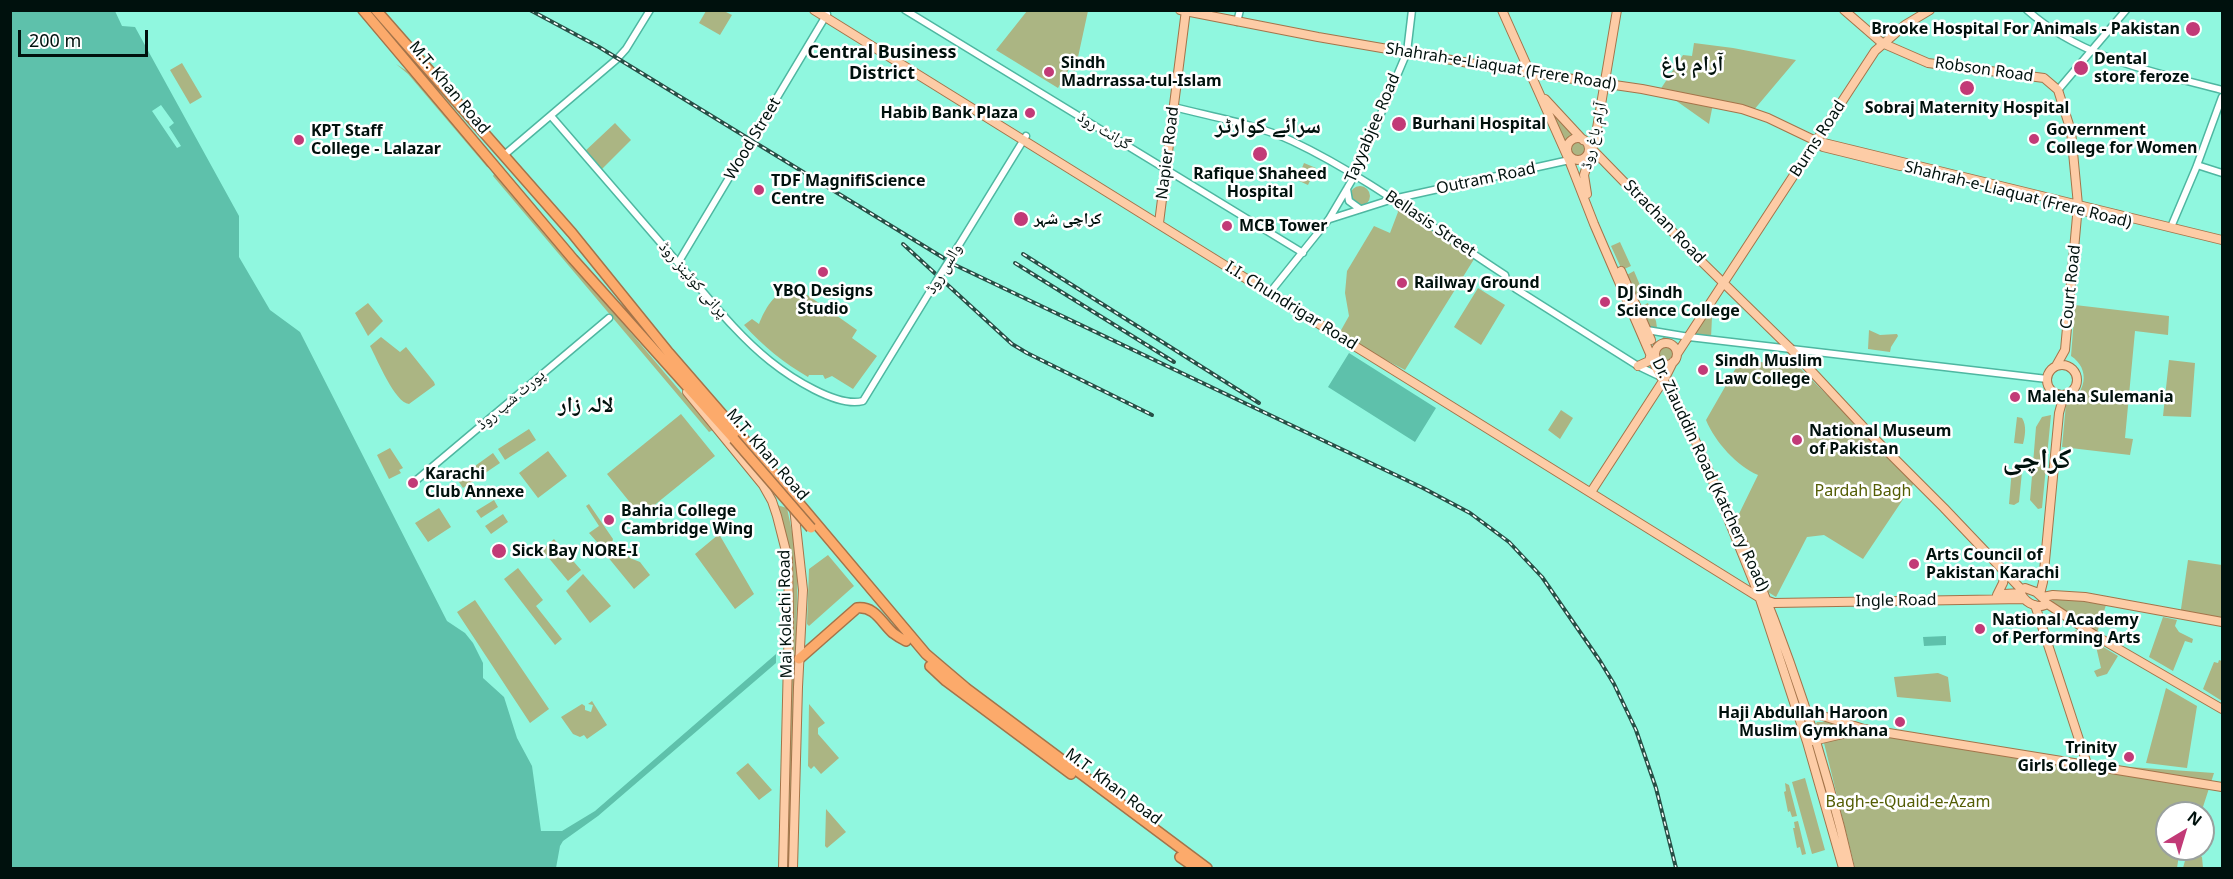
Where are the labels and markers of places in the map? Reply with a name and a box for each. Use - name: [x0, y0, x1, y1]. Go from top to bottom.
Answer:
- place label: Brooke Hospital For Animals - Pakistan: [1871, 19, 2180, 39]
- marker: Brooke Hospital For Animals - Pakistan: [2184, 20, 2202, 38]
- place label: Dental store feroze: [2094, 49, 2189, 87]
- place label: Sindh Madrrassa-tul-Islam: [1061, 53, 1222, 91]
- marker: Dental store feroze: [2072, 59, 2090, 77]
- marker: Sindh Madrrassa-tul-Islam: [1042, 65, 1056, 79]
- marker: Sobraj Maternity Hospital: [1958, 79, 1976, 97]
- place label: Sobraj Maternity Hospital: [1865, 98, 2069, 118]
- place label: Habib Bank Plaza: [881, 103, 1018, 123]
- marker: Habib Bank Plaza: [1023, 106, 1037, 120]
- place label: Burhani Hospital: [1412, 114, 1546, 134]
- marker: Burhani Hospital: [1390, 115, 1408, 133]
- place label: Government College for Women: [2046, 120, 2197, 158]
- place label: KPT Staff College - Lalazar: [311, 121, 441, 159]
- marker: Government College for Women: [2027, 132, 2041, 146]
- marker: KPT Staff College - Lalazar: [292, 133, 306, 147]
- marker: Rafique Shaheed Hospital: [1251, 145, 1269, 163]
- place label: Rafique Shaheed Hospital: [1193, 164, 1327, 202]
- place label: TDF MagnifiScience Centre: [771, 171, 925, 209]
- marker: TDF MagnifiScience Centre: [752, 183, 766, 197]
- place label: کراچی شہر: [1034, 209, 1102, 229]
- marker: کراچی شہر: [1012, 210, 1030, 228]
- place label: MCB Tower: [1239, 216, 1327, 236]
- marker: MCB Tower: [1220, 219, 1234, 233]
- marker: YBQ Designs Studio: [816, 265, 830, 279]
- place label: Railway Ground: [1414, 273, 1540, 293]
- marker: Railway Ground: [1395, 276, 1409, 290]
- place label: YBQ Designs Studio: [773, 281, 873, 319]
- place label: DJ Sindh Science College: [1617, 283, 1740, 321]
- marker: DJ Sindh Science College: [1598, 295, 1612, 309]
- place label: Sindh Muslim Law College: [1715, 351, 1822, 389]
- marker: Sindh Muslim Law College: [1696, 363, 1710, 377]
- place label: Maleha Sulemania: [2027, 387, 2174, 407]
- marker: Maleha Sulemania: [2008, 390, 2022, 404]
- place label: National Museum of Pakistan: [1809, 421, 1951, 459]
- marker: National Museum of Pakistan: [1790, 433, 1804, 447]
- place label: Karachi Club Annexe: [425, 464, 524, 502]
- marker: Karachi Club Annexe: [406, 476, 420, 490]
- place label: Bahria College Cambridge Wing: [621, 501, 753, 539]
- marker: Bahria College Cambridge Wing: [602, 513, 616, 527]
- place label: Sick Bay NORE-I: [512, 541, 638, 561]
- marker: Sick Bay NORE-I: [490, 542, 508, 560]
- place label: Arts Council of Pakistan Karachi: [1926, 545, 2059, 583]
- marker: Arts Council of Pakistan Karachi: [1907, 557, 1921, 571]
- place label: National Academy of Performing Arts: [1992, 610, 2141, 648]
- marker: National Academy of Performing Arts: [1973, 622, 1987, 636]
- place label: Haji Abdullah Haroon Muslim Gymkhana: [1718, 703, 1888, 741]
- marker: Haji Abdullah Haroon Muslim Gymkhana: [1893, 715, 1907, 729]
- place label: Trinity Girls College: [2017, 738, 2117, 776]
- marker: Trinity Girls College: [2122, 750, 2136, 764]

